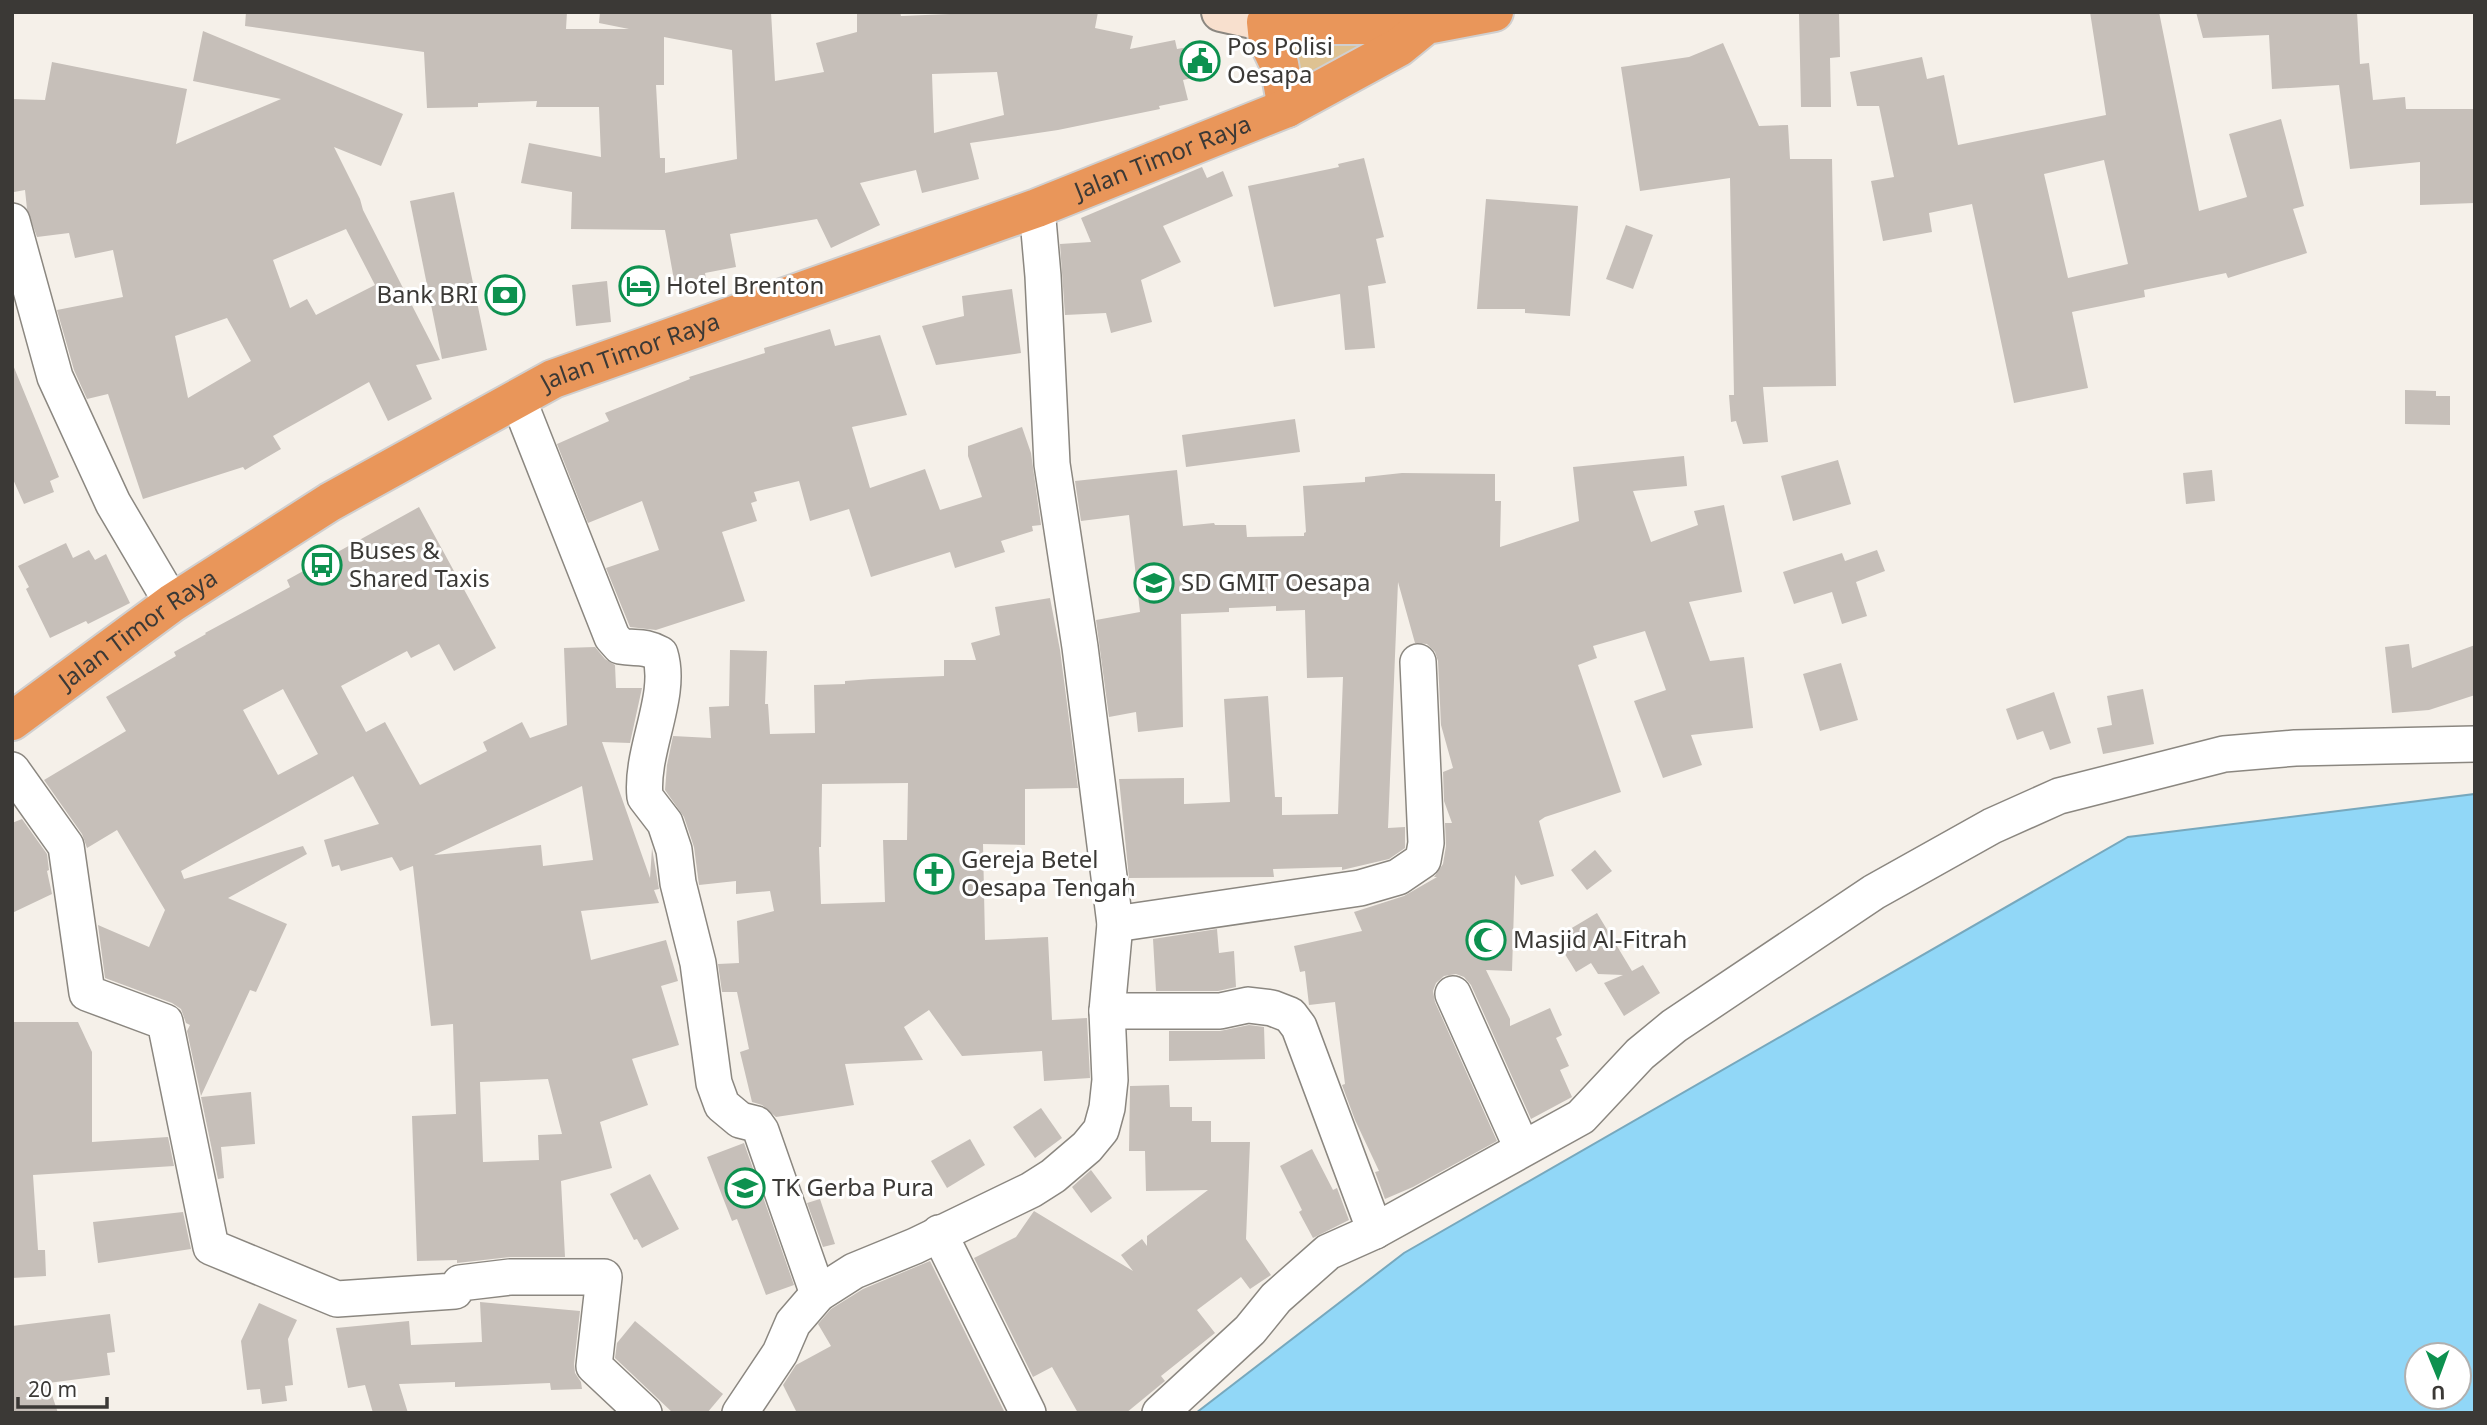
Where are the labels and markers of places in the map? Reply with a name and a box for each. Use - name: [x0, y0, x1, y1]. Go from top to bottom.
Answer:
- place label: Pos Polisi Oesapa: [1227, 29, 1333, 90]
- public building icon: Pos Polisi Oesapa: [1179, 40, 1221, 82]
- hotel icon: Hotel Brenton: [618, 265, 660, 307]
- place label: Hotel Brenton: [666, 268, 824, 301]
- bank icon: Bank BRI: [484, 274, 526, 316]
- place label: Bank BRI: [376, 277, 478, 310]
- place label: Buses & Shared Taxis: [349, 533, 490, 594]
- bus stop icon: Buses & Shared Taxis: [301, 544, 343, 586]
- school or university icon: SD GMIT Oesapa: [1133, 562, 1175, 604]
- place label: SD GMIT Oesapa: [1181, 565, 1370, 598]
- place label: Gereja Betel Oesapa Tengah: [961, 842, 1136, 903]
- church icon: Gereja Betel Oesapa Tengah: [913, 853, 955, 895]
- mosque icon: Masjid Al-Fitrah: [1465, 919, 1507, 961]
- place label: Masjid Al-Fitrah: [1513, 922, 1687, 955]
- school or university icon: TK Gerba Pura: [724, 1167, 766, 1209]
- place label: TK Gerba Pura: [772, 1170, 934, 1203]

